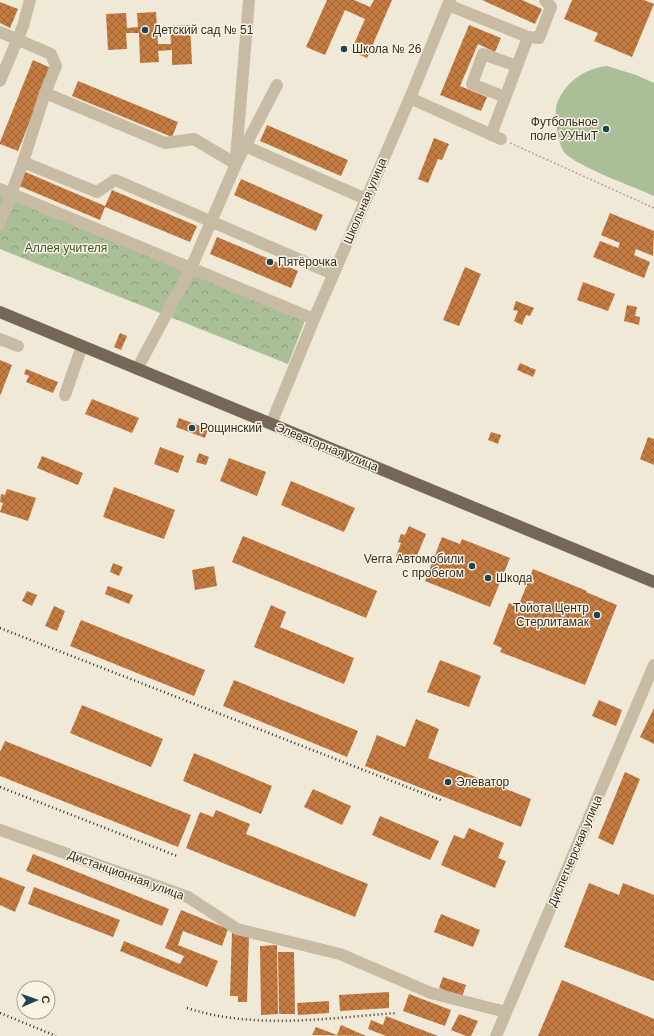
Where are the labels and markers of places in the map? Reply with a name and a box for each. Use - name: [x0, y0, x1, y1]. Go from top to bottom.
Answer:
- place label: Детский сад № 51: [153, 23, 254, 37]
- marker: Детский сад № 51: [140, 25, 150, 35]
- place label: Школа № 26: [352, 42, 422, 56]
- marker: Школа № 26: [339, 44, 349, 54]
- place label: Футбольное поле УУНиТ: [530, 115, 599, 143]
- marker: Футбольное поле УУНиТ: [601, 124, 611, 134]
- place label: Пятёрочка: [278, 255, 337, 269]
- marker: Пятёрочка: [265, 257, 275, 267]
- place label: Рощинский: [200, 421, 262, 435]
- marker: Рощинский: [187, 423, 197, 433]
- place label: Verra Автомобили с пробегом: [364, 552, 464, 580]
- marker: Verra Автомобили с пробегом: [467, 561, 477, 571]
- place label: Шкода: [496, 571, 533, 585]
- marker: Шкода: [483, 573, 493, 583]
- place label: Тойота Центр Стерлитамак: [513, 601, 590, 629]
- marker: Тойота Центр Стерлитамак: [592, 610, 602, 620]
- place label: Элеватор: [456, 775, 510, 789]
- marker: Элеватор: [443, 777, 453, 787]

